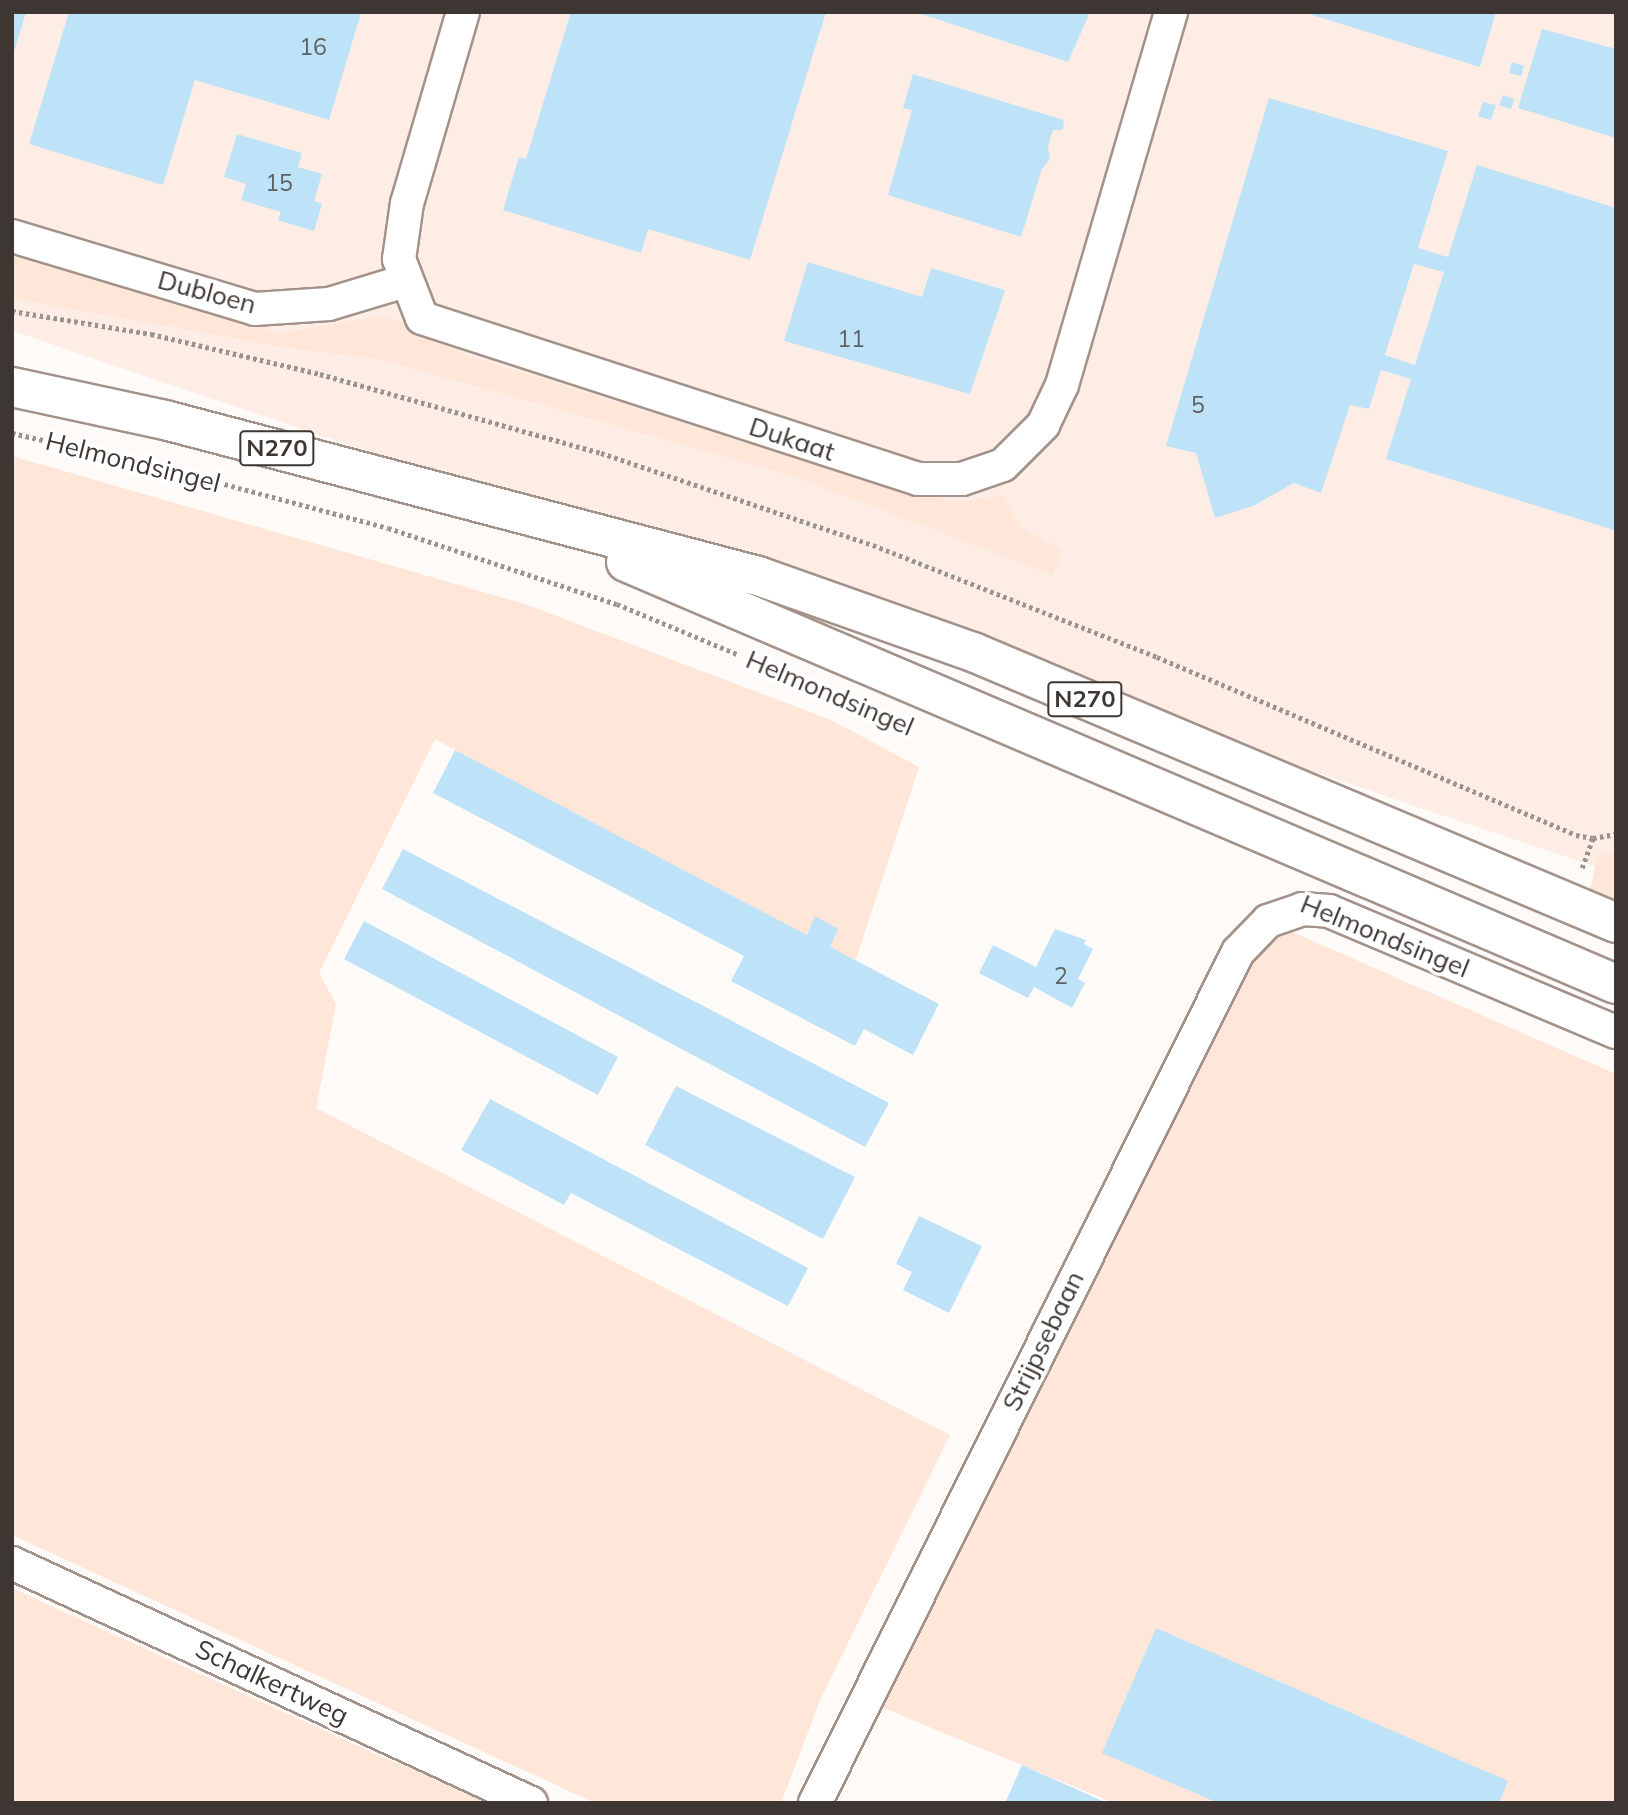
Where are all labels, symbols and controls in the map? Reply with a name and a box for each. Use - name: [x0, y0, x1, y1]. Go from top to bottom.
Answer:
- house number: 16: [299, 33, 327, 61]
- house number: 15: [265, 169, 293, 197]
- street label: Dubloen: [154, 264, 260, 320]
- house number: 11: [837, 325, 865, 353]
- house number: 5: [1191, 391, 1205, 419]
- street label: Dukaat: [745, 411, 839, 467]
- street label: Helmondsingel: [42, 425, 224, 499]
- road number: N270: [238, 428, 316, 468]
- street label: Helmondsingel: [741, 644, 919, 742]
- road number: N270: [1046, 678, 1124, 720]
- street label: Helmondsingel: [1296, 888, 1474, 984]
- house number: 2: [1054, 962, 1068, 990]
- street label: Strijpsebaan: [996, 1266, 1090, 1416]
- street label: Schalkertweg: [191, 1633, 353, 1731]

